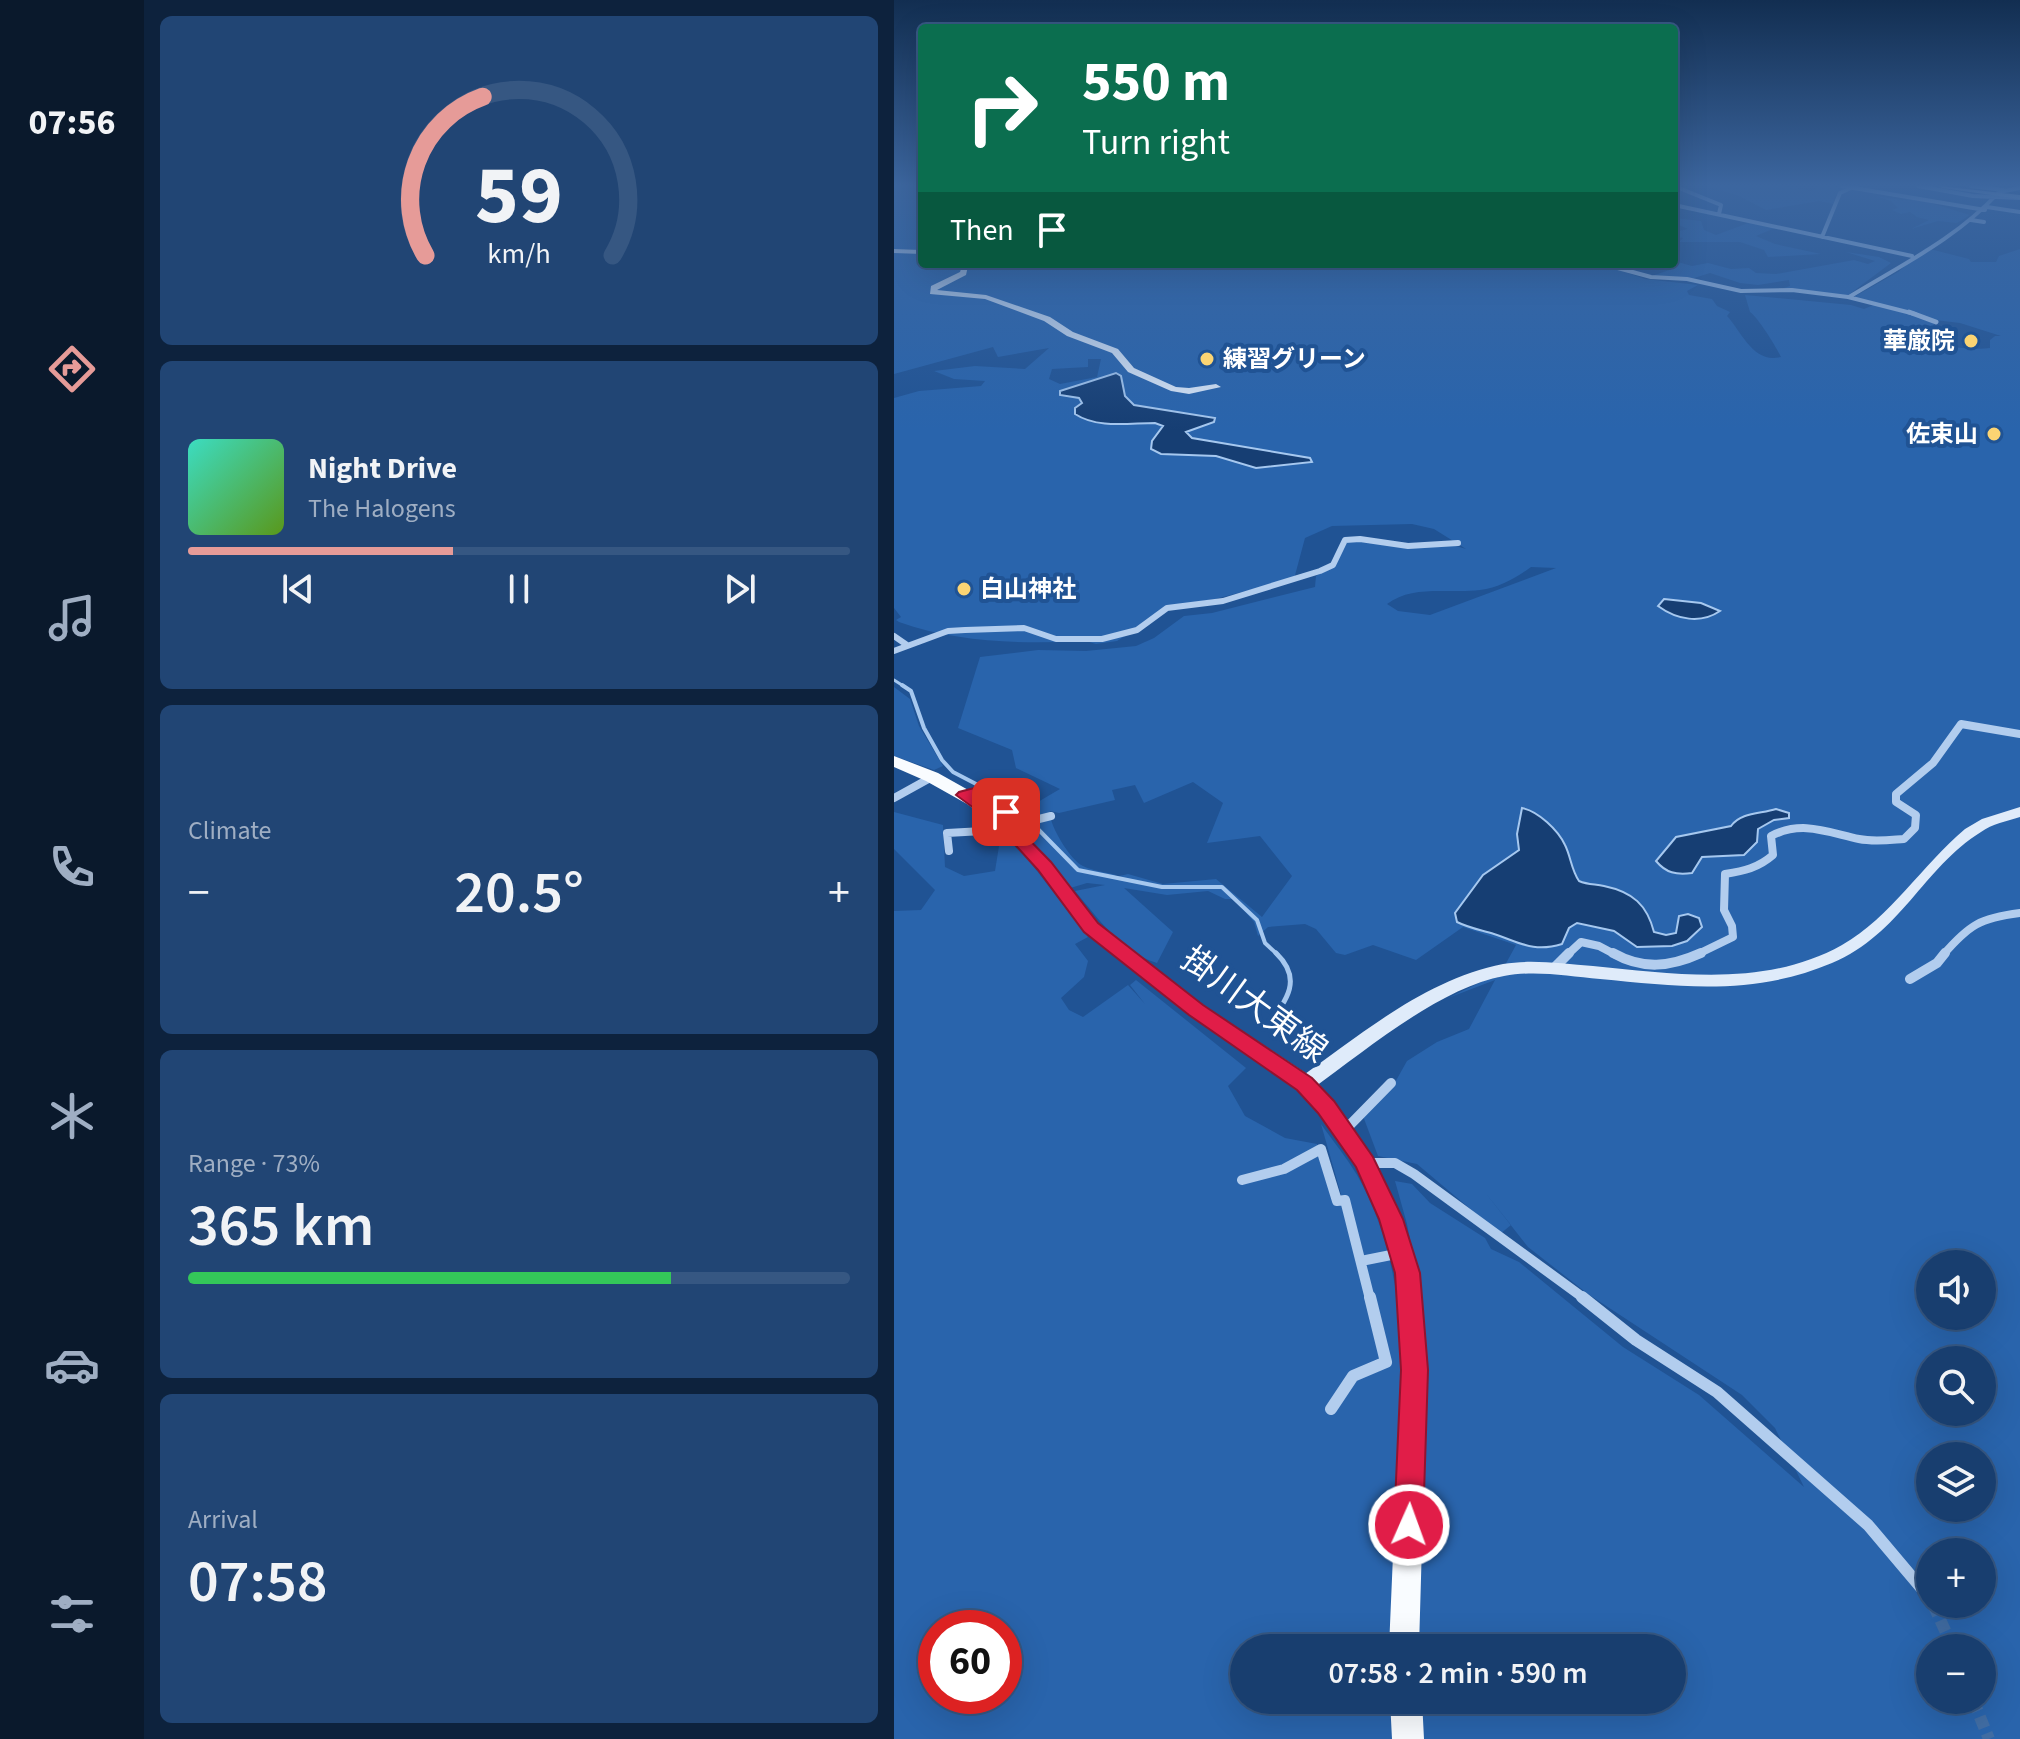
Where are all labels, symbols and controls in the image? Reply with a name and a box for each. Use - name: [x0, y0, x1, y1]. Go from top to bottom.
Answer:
- text: 550 m: [1082, 43, 1230, 122]
- icon: right: [950, 56, 1054, 160]
- text: 07:56: [29, 97, 115, 148]
- text: Turn right: [1082, 117, 1230, 168]
- text: 59: [475, 137, 563, 255]
- icon: arrive: [1030, 208, 1074, 252]
- text: Then: [950, 209, 1014, 252]
- text: km/h: [487, 234, 551, 274]
- place label: 華厳院: [1883, 324, 1955, 359]
- marker: 華厳院: [1962, 332, 1980, 350]
- icon: directions: [44, 341, 100, 397]
- place label: 練習グリーン: [1223, 342, 1366, 377]
- marker: 練習グリーン: [1198, 350, 1216, 368]
- place label: 佐束山: [1906, 417, 1978, 452]
- marker: 佐束山: [1985, 425, 2003, 443]
- text: Night Drive: [308, 447, 457, 490]
- text: The Halogens: [308, 490, 456, 527]
- icon: previous: [276, 567, 320, 611]
- icon: pause: [497, 567, 541, 611]
- icon: next: [718, 567, 762, 611]
- place label: 白山神社: [980, 572, 1076, 607]
- marker: 白山神社: [955, 580, 973, 598]
- icon: music: [44, 590, 100, 646]
- pin: [972, 778, 1040, 846]
- icon: arrive: [984, 790, 1028, 834]
- text: Climate: [188, 812, 272, 849]
- icon: phone: [44, 839, 100, 895]
- text: 20.5°: [454, 851, 584, 936]
- text: −: [188, 862, 210, 925]
- text: +: [828, 862, 850, 925]
- street label: 掛川大東線: [1171, 935, 1337, 1075]
- icon: climate: [44, 1088, 100, 1144]
- text: Range · 73%: [188, 1145, 320, 1182]
- text: 365 km: [188, 1184, 374, 1269]
- map controls: [1916, 1250, 1996, 1714]
- button: sound: [1916, 1250, 1996, 1330]
- icon: car: [44, 1337, 100, 1393]
- button: search: [1916, 1346, 1996, 1426]
- button: layers: [1916, 1442, 1996, 1522]
- position arrow: [1367, 1483, 1451, 1567]
- text: Arrival: [188, 1501, 258, 1538]
- button: +: [1916, 1538, 1996, 1618]
- text: 07:58: [188, 1540, 328, 1625]
- icon: filters: [44, 1586, 100, 1642]
- speed limit sign: 60: [918, 1610, 1022, 1714]
- button: −: [1916, 1634, 1996, 1714]
- text: 07:58 · 2 min · 590 m: [1328, 1652, 1588, 1695]

